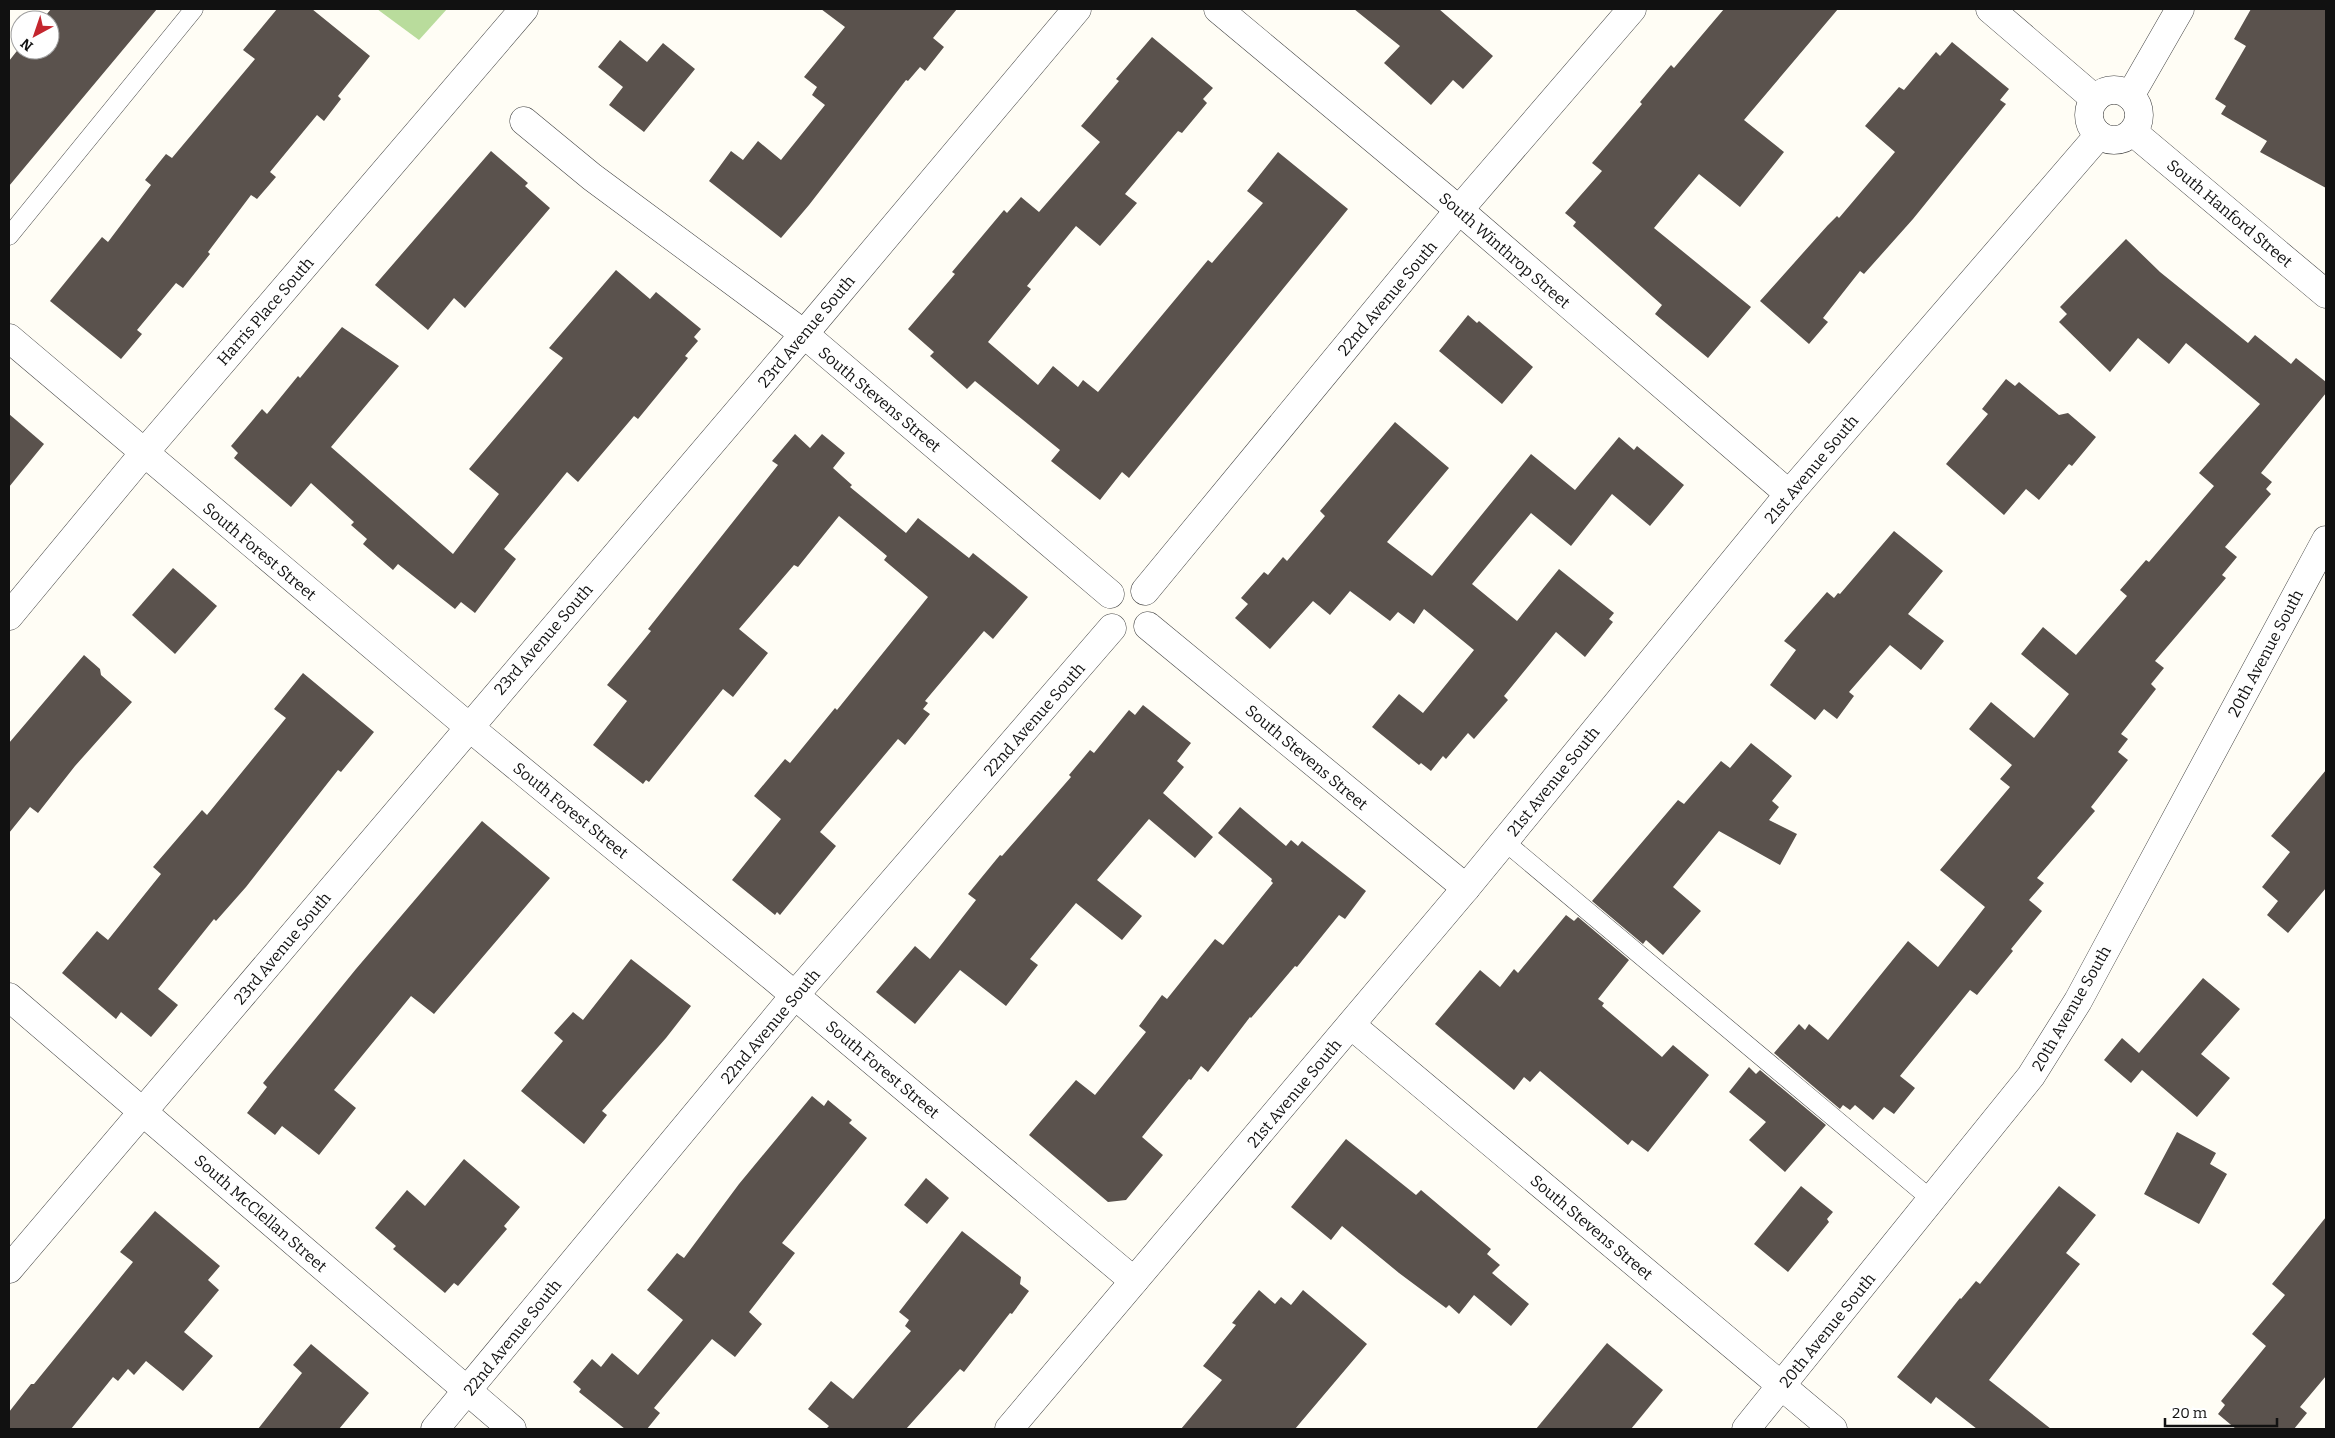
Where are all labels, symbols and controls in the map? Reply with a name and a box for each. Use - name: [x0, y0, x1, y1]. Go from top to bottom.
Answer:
- north arrow: [10, 10, 60, 60]
- text: N: [17, 34, 37, 55]
- street label: South Hanford Street: [2163, 155, 2296, 272]
- street label: South Winthrop Street: [1435, 188, 1574, 313]
- street label: 22nd Avenue South: [1334, 237, 1441, 359]
- street label: Harris Place South: [213, 253, 318, 369]
- street label: 23rd Avenue South: [754, 271, 859, 391]
- street label: South Stevens Street: [815, 343, 945, 456]
- street label: 21st Avenue South: [1761, 411, 1862, 527]
- street label: South Forest Street: [199, 498, 320, 604]
- street label: 23rd Avenue South: [490, 580, 597, 699]
- street label: 20th Avenue South: [2224, 586, 2307, 720]
- street label: 22nd Avenue South: [980, 659, 1089, 780]
- street label: South Stevens Street: [1242, 701, 1372, 814]
- street label: 21st Avenue South: [1503, 723, 1603, 840]
- street label: South Forest Street: [510, 758, 632, 863]
- street label: 23rd Avenue South: [230, 888, 335, 1008]
- street label: 20th Avenue South: [2028, 942, 2115, 1074]
- street label: 22nd Avenue South: [717, 965, 824, 1087]
- street label: South Forest Street: [822, 1016, 943, 1122]
- street label: 21st Avenue South: [1244, 1035, 1345, 1151]
- street label: South McClellan Street: [191, 1151, 331, 1276]
- street label: South Stevens Street: [1527, 1171, 1657, 1284]
- street label: 20th Avenue South: [1776, 1269, 1879, 1391]
- street label: 22nd Avenue South: [460, 1275, 565, 1399]
- scale bar: [2165, 1396, 2278, 1428]
- text: 20 m: [2172, 1404, 2208, 1422]

